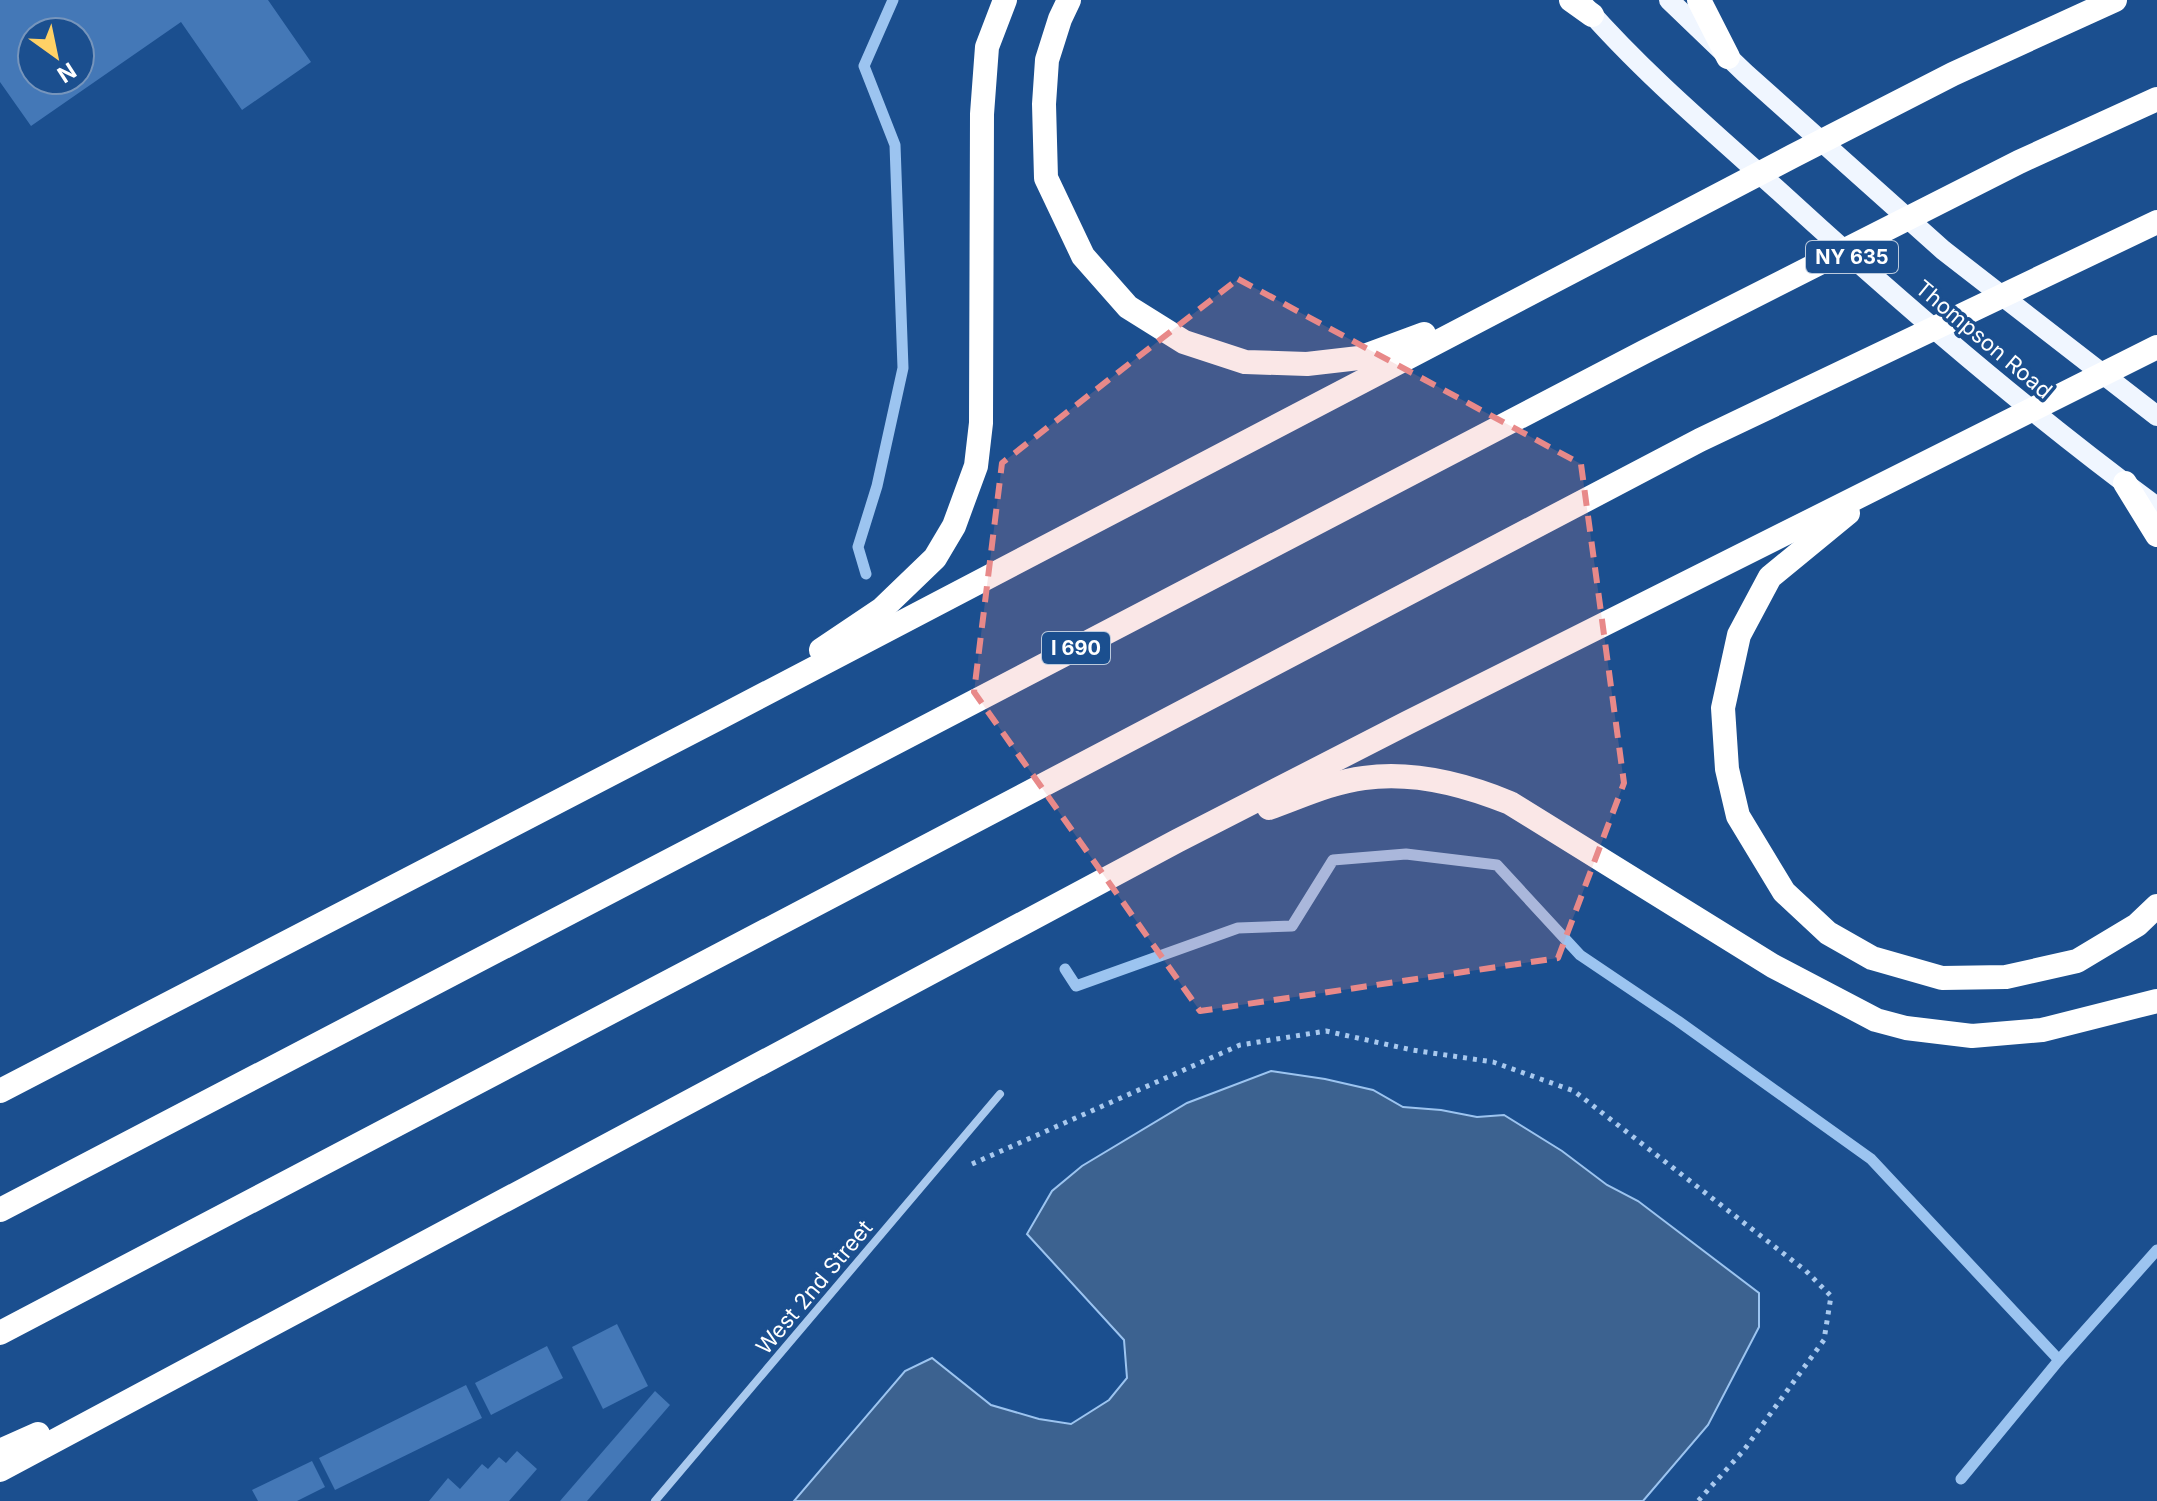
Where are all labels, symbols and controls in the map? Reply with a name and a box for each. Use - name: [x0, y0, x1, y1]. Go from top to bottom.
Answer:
- north arrow: [16, 16, 96, 96]
- text: N: [53, 57, 81, 88]
- road number: NY 635: [1806, 241, 1898, 273]
- street label: Thompson Road: [1910, 274, 2058, 404]
- road number: I 690: [1042, 632, 1110, 664]
- street label: West 2nd Street: [751, 1215, 877, 1359]

